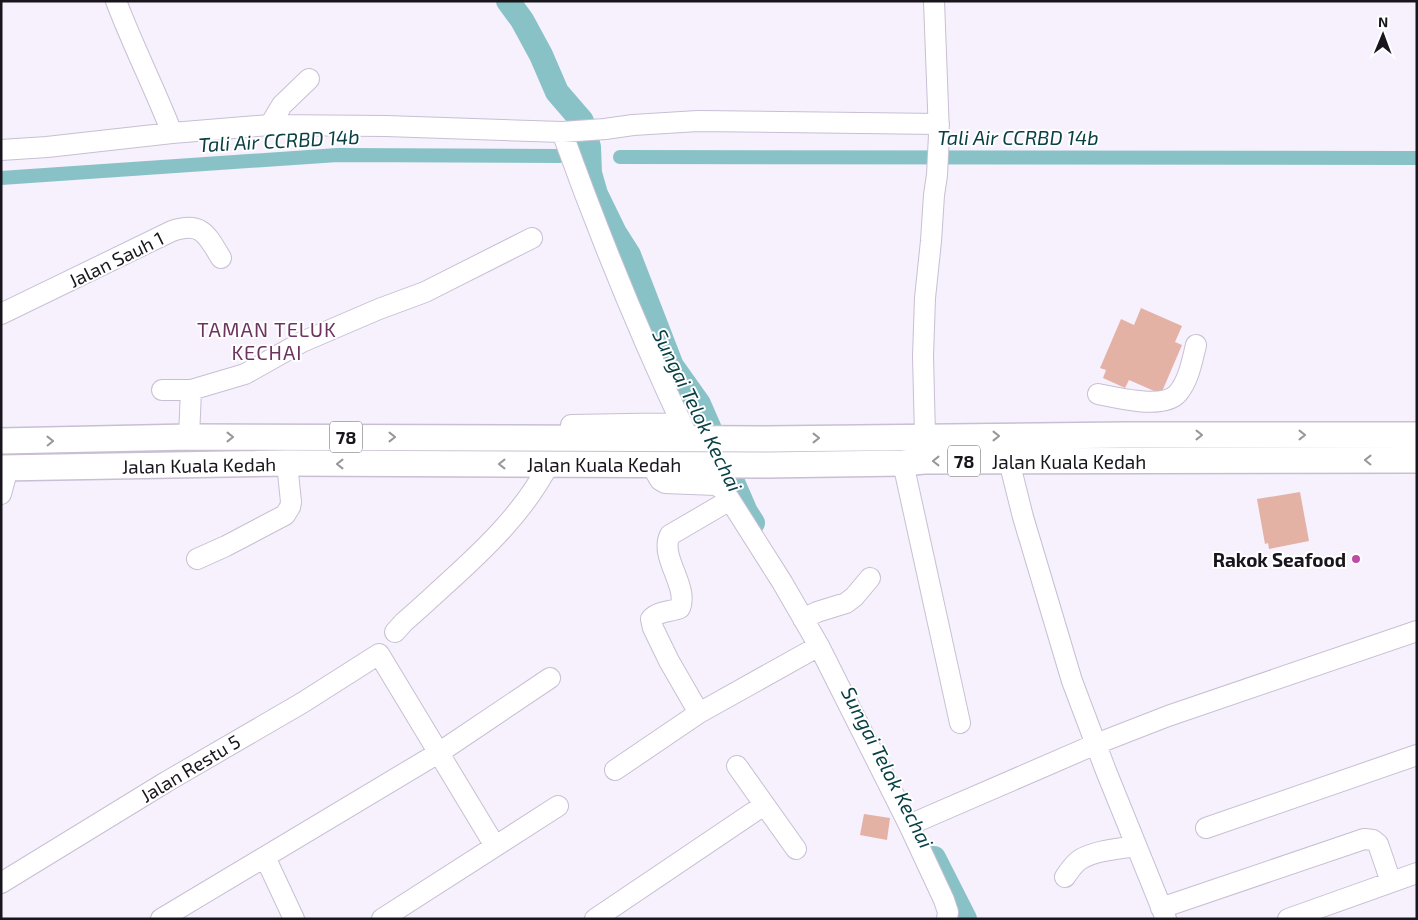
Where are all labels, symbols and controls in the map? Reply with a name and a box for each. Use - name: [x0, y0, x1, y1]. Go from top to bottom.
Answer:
- north arrow: [1358, 10, 1408, 60]
- text: N: [1378, 13, 1388, 30]
- water label: Tali Air CCRBD 14b: [198, 124, 360, 156]
- water label: Tali Air CCRBD 14b: [937, 125, 1099, 149]
- street label: Jalan Sauh 1: [65, 226, 167, 292]
- district label: TAMAN TELUK KECHAI: [197, 317, 337, 364]
- water label: Sungai Telok Kechai: [648, 325, 748, 495]
- road number: 78: [330, 422, 362, 452]
- one-way arrow: [1195, 430, 1203, 440]
- one-way arrow: [1298, 430, 1306, 440]
- one-way arrow: [992, 431, 1000, 441]
- one-way arrow: [226, 432, 234, 442]
- one-way arrow: [389, 432, 397, 442]
- one-way arrow: [812, 433, 820, 443]
- one-way arrow: [46, 436, 54, 446]
- road number: 78: [948, 446, 980, 476]
- street label: Jalan Kuala Kedah: [992, 450, 1146, 473]
- street label: Jalan Kuala Kedah: [122, 452, 276, 478]
- street label: Jalan Kuala Kedah: [527, 453, 681, 476]
- one-way arrow: [1364, 455, 1372, 465]
- one-way arrow: [932, 456, 940, 466]
- one-way arrow: [336, 459, 344, 469]
- one-way arrow: [498, 459, 506, 469]
- place label: Rakok Seafood: [1213, 548, 1346, 571]
- marker: Rakok Seafood: [1350, 553, 1362, 565]
- water label: Sungai Telok Kechai: [837, 682, 939, 852]
- street label: Jalan Restu 5: [136, 729, 244, 807]

